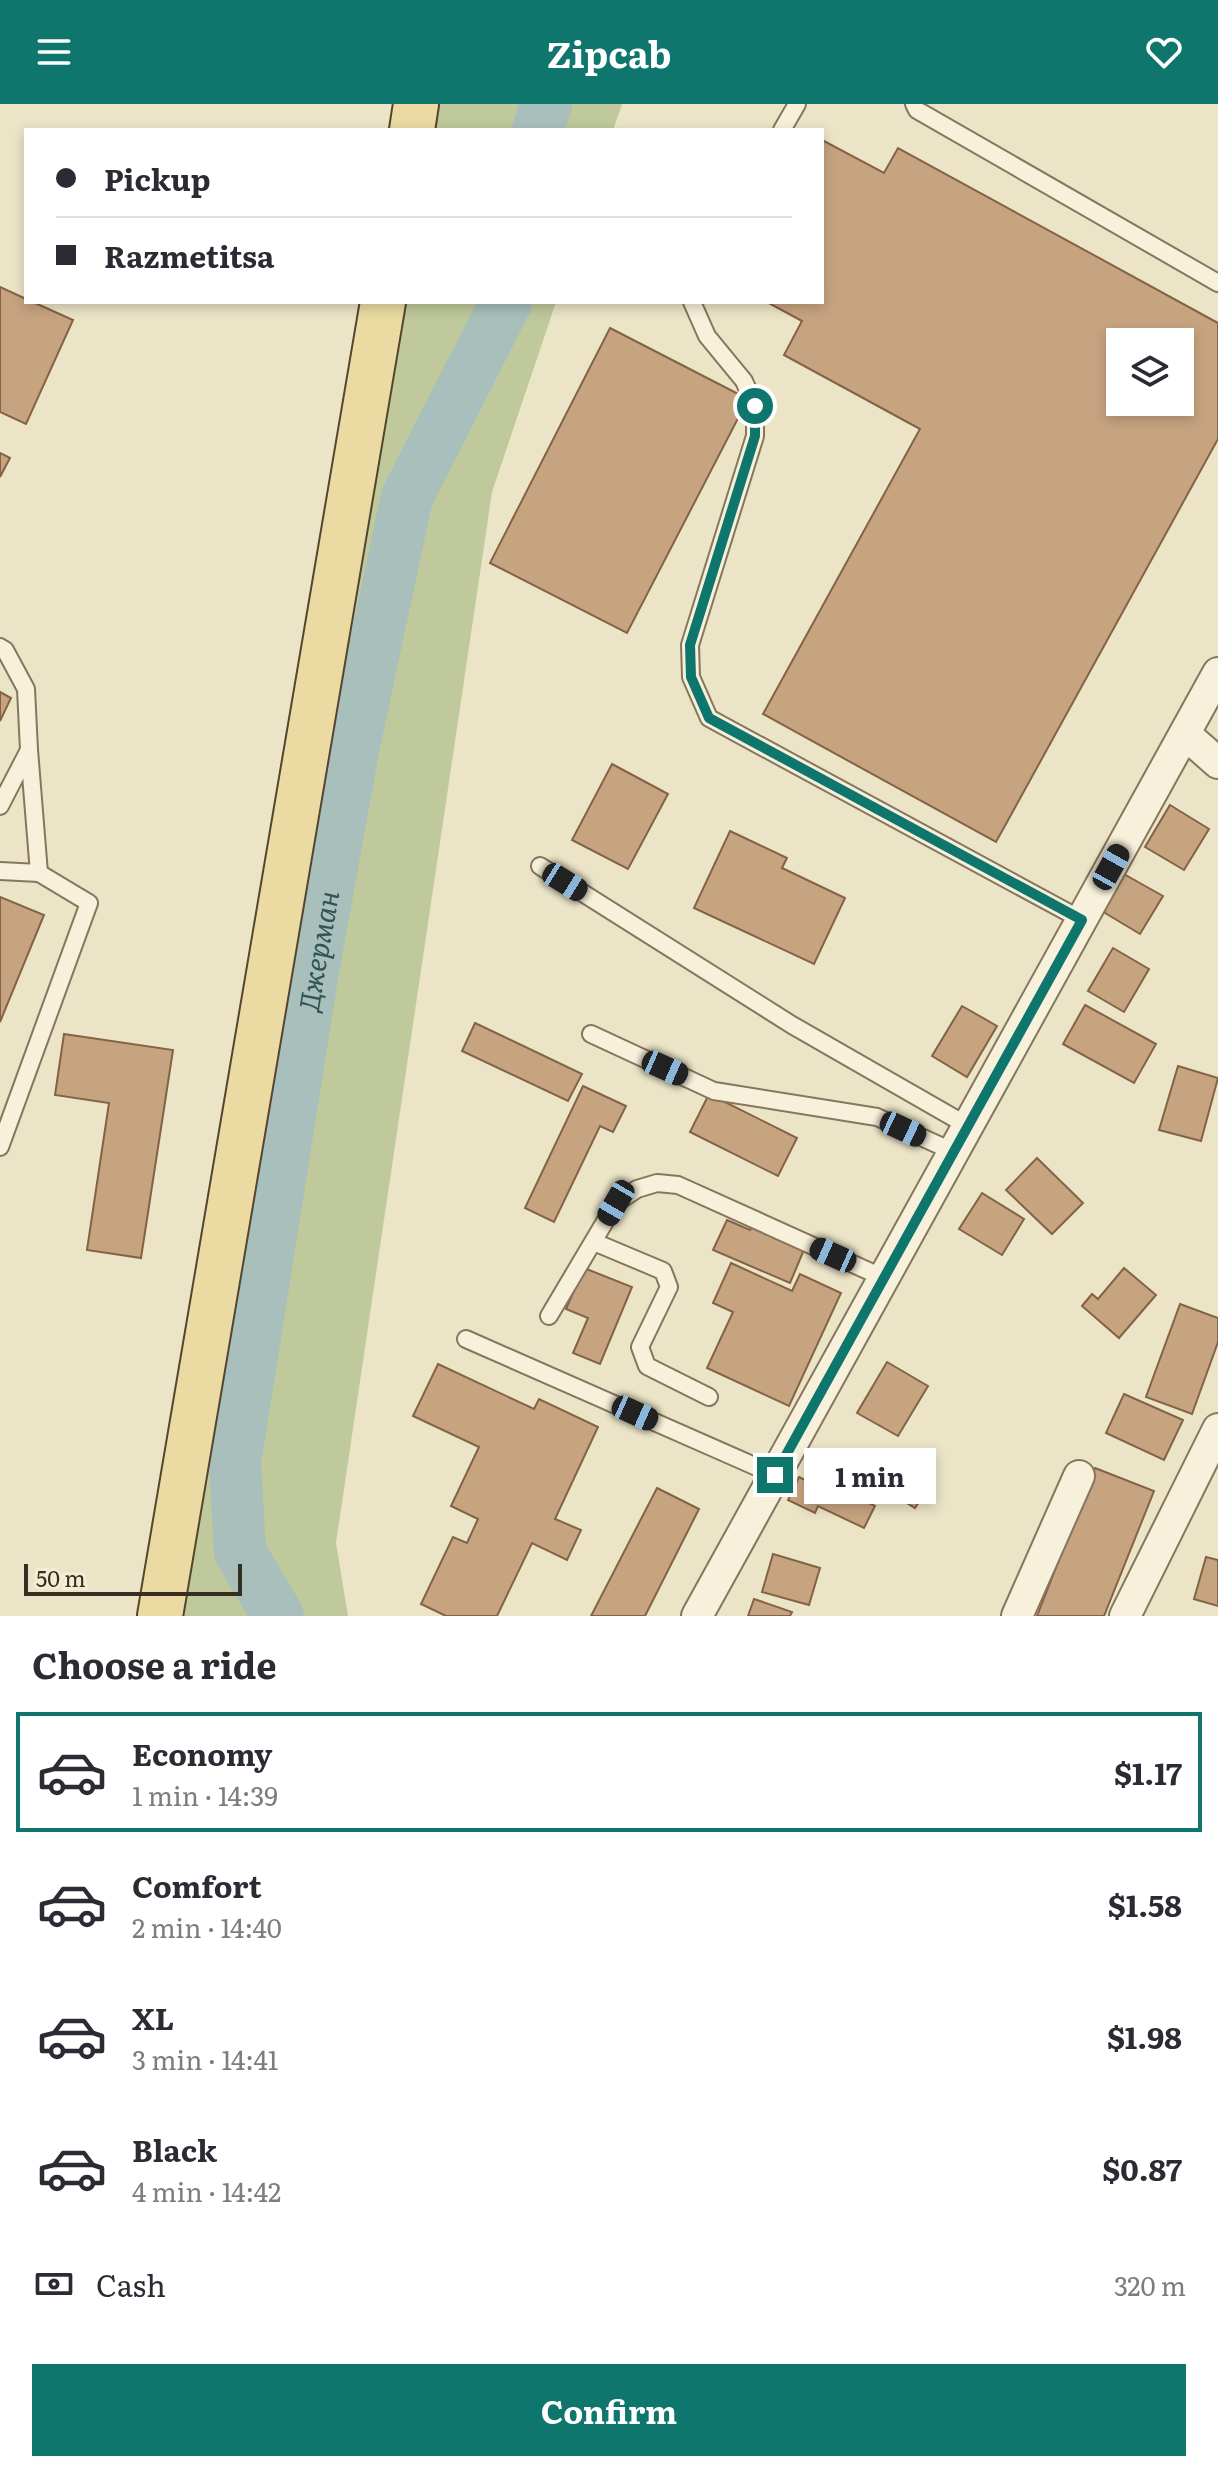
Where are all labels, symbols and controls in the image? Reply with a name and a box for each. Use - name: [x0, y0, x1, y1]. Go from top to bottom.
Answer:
- text: Zipcab: [547, 26, 671, 79]
- icon: menu: [32, 30, 76, 74]
- icon: heart: [1142, 30, 1186, 74]
- text: Pickup: [104, 156, 211, 200]
- text: Razmetitsa: [104, 233, 274, 277]
- map controls: [1106, 328, 1194, 416]
- button: layers: [1106, 328, 1194, 416]
- route start: [737, 388, 773, 424]
- car: [1089, 840, 1133, 894]
- car: [538, 859, 592, 905]
- water label: Джерман: [286, 887, 348, 1015]
- car: [638, 1047, 692, 1089]
- car: [876, 1108, 930, 1150]
- car: [594, 1176, 638, 1230]
- car: [806, 1234, 860, 1276]
- car: [608, 1392, 662, 1434]
- callout: 1 min: [803, 1447, 935, 1503]
- text: 1 min: [835, 1456, 905, 1495]
- route end: [757, 1457, 793, 1493]
- scale bar: [24, 1560, 242, 1596]
- text: 50 m: [36, 1561, 86, 1594]
- text: Choose a ride: [32, 1637, 277, 1690]
- text: Economy: [132, 1731, 272, 1775]
- icon: car: [36, 1736, 108, 1808]
- text: $1.17: [1114, 1750, 1182, 1794]
- text: 1 min · 14:39: [132, 1775, 278, 1814]
- text: Comfort: [132, 1863, 262, 1907]
- icon: car: [36, 1868, 108, 1940]
- text: $1.58: [1108, 1882, 1182, 1926]
- text: 2 min · 14:40: [132, 1907, 282, 1946]
- text: XL: [132, 1995, 174, 2039]
- icon: car: [36, 2000, 108, 2072]
- text: $1.98: [1107, 2014, 1182, 2058]
- text: 3 min · 14:41: [132, 2039, 278, 2078]
- text: Black: [132, 2127, 217, 2171]
- icon: car: [36, 2132, 108, 2204]
- text: $0.87: [1102, 2146, 1182, 2190]
- text: 4 min · 14:42: [132, 2171, 281, 2210]
- icon: cash: [32, 2262, 76, 2306]
- text: Cash: [96, 2262, 166, 2306]
- text: 320 m: [1114, 2265, 1186, 2304]
- button: Confirm: [32, 2364, 1186, 2456]

